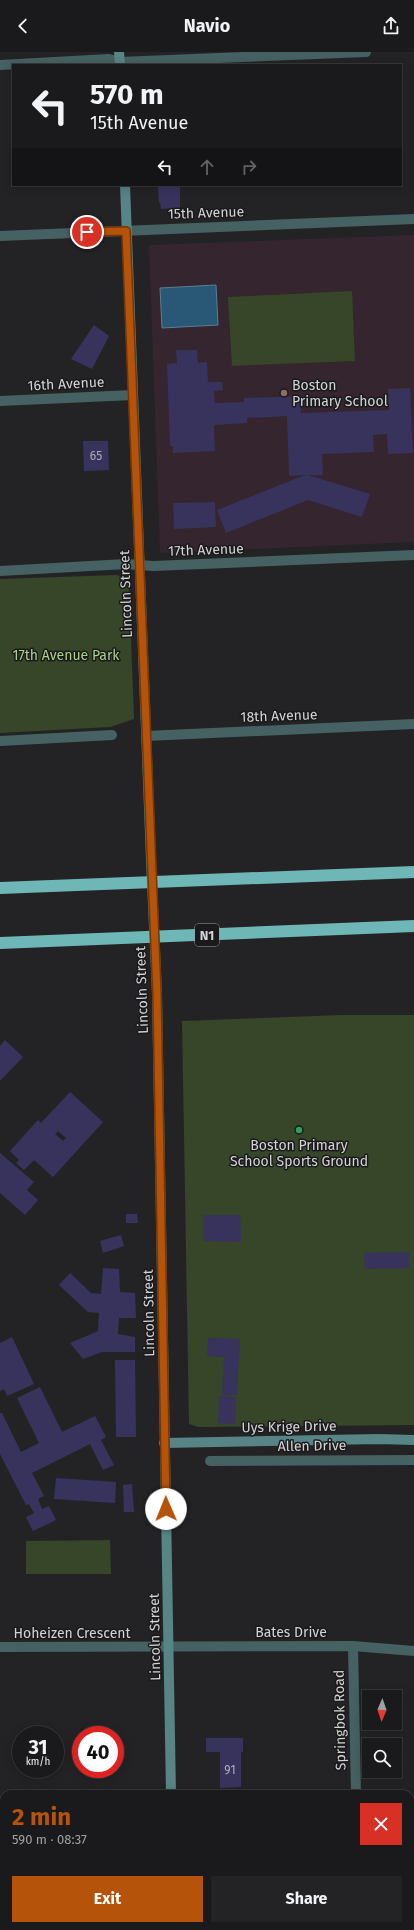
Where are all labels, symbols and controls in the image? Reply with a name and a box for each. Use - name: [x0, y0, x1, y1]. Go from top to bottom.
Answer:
- icon: back: [12, 15, 34, 37]
- text: Navio: [184, 15, 230, 37]
- icon: share: [380, 15, 402, 37]
- text: 570 m: [90, 78, 164, 111]
- icon: left: [24, 80, 76, 132]
- text: 15th Avenue: [90, 112, 188, 134]
- icon: left: [154, 156, 176, 178]
- icon: ahead: [196, 156, 218, 178]
- icon: right: [238, 156, 260, 178]
- street label: 15th Avenue: [168, 203, 244, 223]
- pin: [70, 215, 104, 249]
- icon: arrive: [76, 221, 98, 243]
- street label: 16th Avenue: [27, 373, 105, 395]
- place label: Boston Primary School: [292, 377, 388, 410]
- marker: Boston Primary School: [279, 388, 289, 398]
- house number: 65: [90, 449, 102, 463]
- street label: 17th Avenue: [168, 540, 244, 560]
- street label: Lincoln Street: [116, 549, 136, 638]
- park label: 17th Avenue Park: [13, 647, 120, 664]
- street label: 18th Avenue: [240, 706, 318, 726]
- road number: N1: [195, 924, 219, 946]
- street label: Lincoln Street: [132, 945, 152, 1034]
- marker: Boston Primary School Sports Ground: [294, 1125, 304, 1135]
- place label: Boston Primary School Sports Ground: [230, 1137, 368, 1170]
- street label: Lincoln Street: [140, 1268, 158, 1357]
- street label: Uys Krige Drive: [241, 1418, 337, 1436]
- street label: Allen Drive: [278, 1437, 346, 1455]
- position arrow: [145, 1488, 187, 1530]
- street label: Lincoln Street: [146, 1592, 164, 1681]
- street label: Bates Drive: [255, 1624, 327, 1641]
- street label: Hoheizen Crescent: [13, 1625, 132, 1642]
- street label: Springbok Road: [331, 1670, 349, 1770]
- north arrow: [362, 1690, 402, 1730]
- map controls: [362, 1690, 402, 1778]
- speed limit sign: 40: [72, 1726, 124, 1778]
- text: 31: [28, 1735, 48, 1759]
- button: search: [362, 1738, 402, 1778]
- text: km/h: [26, 1756, 50, 1768]
- house number: 91: [224, 1763, 236, 1777]
- text: 2 min: [12, 1803, 71, 1831]
- button: close: [360, 1803, 402, 1845]
- text: 590 m · 08:37: [12, 1832, 87, 1847]
- button: Exit: [12, 1876, 203, 1922]
- button: Share: [211, 1876, 402, 1922]

